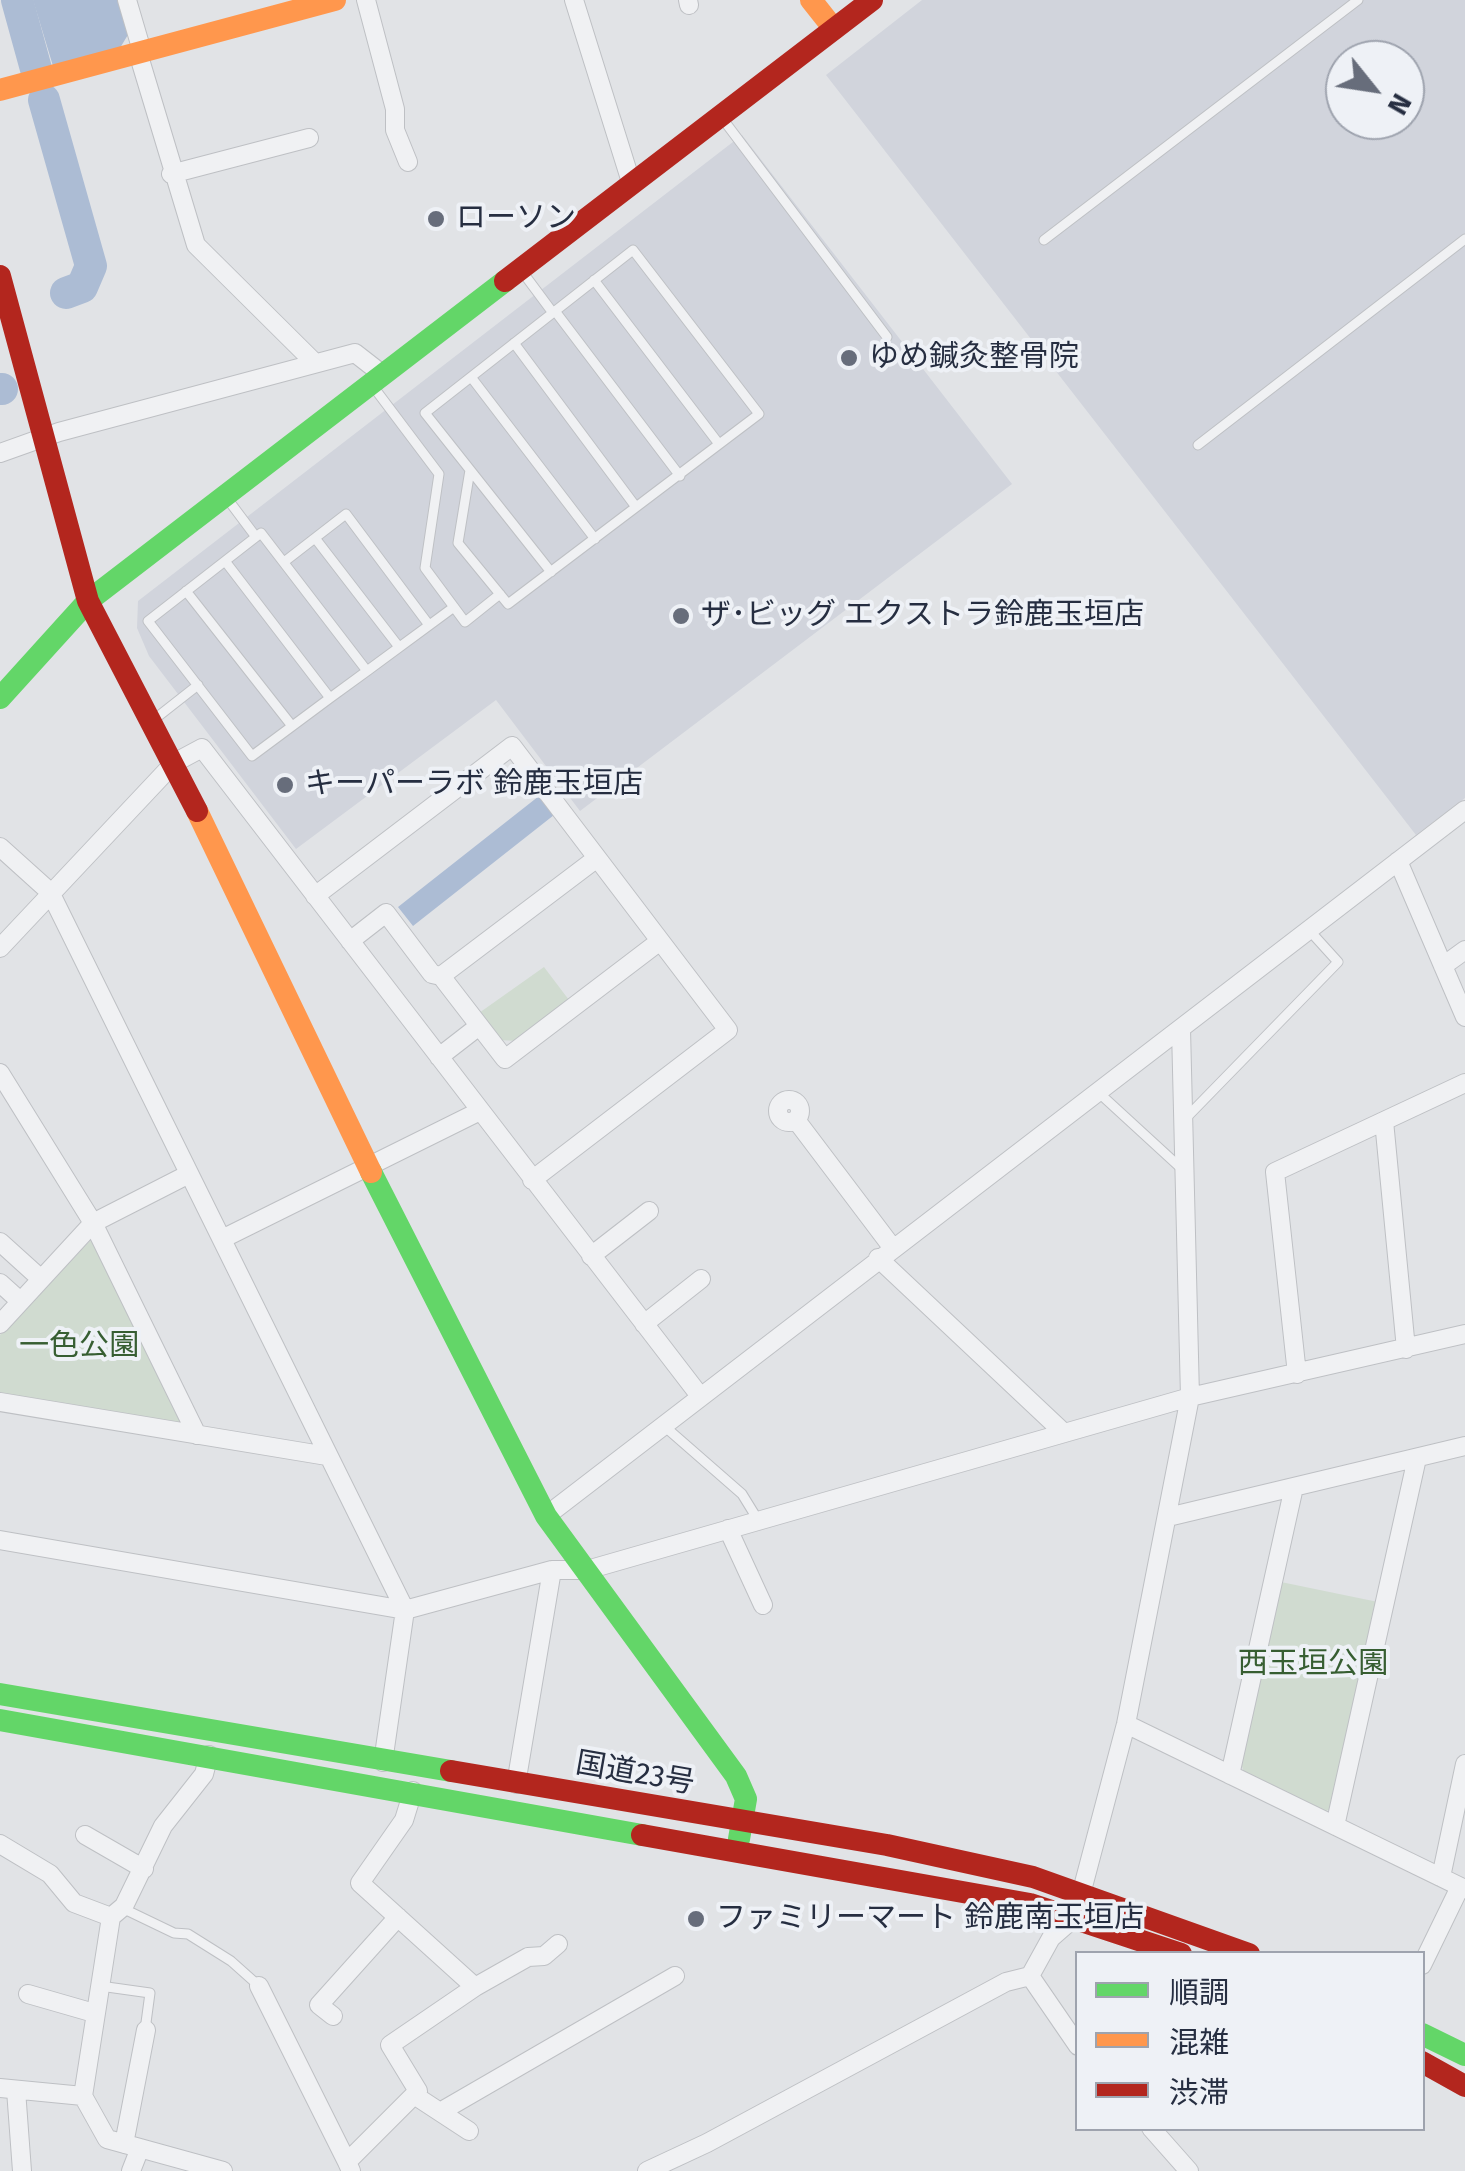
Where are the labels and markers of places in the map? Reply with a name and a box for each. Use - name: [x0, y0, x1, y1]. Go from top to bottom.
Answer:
- place label: ローソン: [456, 201, 576, 237]
- marker: ローソン: [425, 208, 447, 230]
- place label: ゆめ鍼灸整骨院: [869, 340, 1079, 376]
- marker: ゆめ鍼灸整骨院: [838, 347, 860, 369]
- place label: ザ･ビッグ エクストラ鈴鹿玉垣店: [701, 598, 1144, 634]
- marker: ザ･ビッグ エクストラ鈴鹿玉垣店: [670, 605, 692, 627]
- place label: キーパーラボ 鈴鹿玉垣店: [305, 767, 643, 803]
- marker: キーパーラボ 鈴鹿玉垣店: [274, 774, 296, 796]
- place label: ファミリーマート 鈴鹿南玉垣店: [716, 1901, 1144, 1937]
- marker: ファミリーマート 鈴鹿南玉垣店: [685, 1908, 707, 1930]

